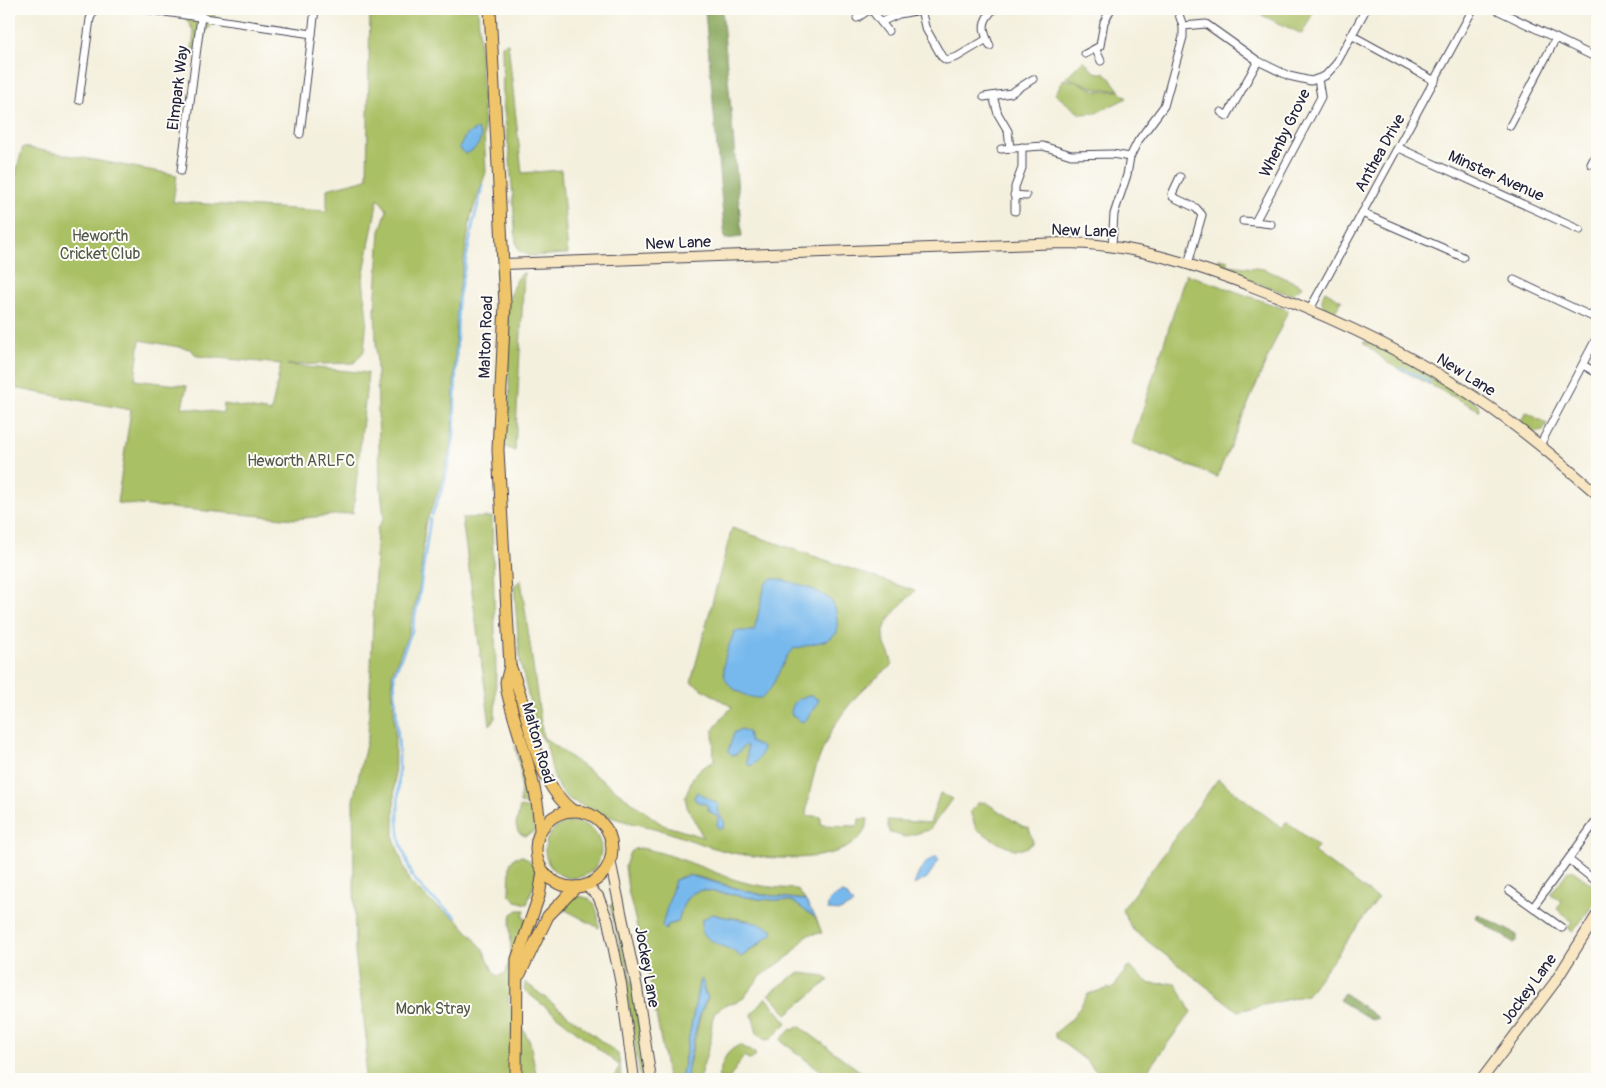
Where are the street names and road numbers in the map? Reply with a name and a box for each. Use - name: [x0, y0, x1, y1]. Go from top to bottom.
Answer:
- street label: Elmpark Way: [163, 44, 193, 131]
- street label: Whenby Grove: [1255, 86, 1315, 180]
- street label: Anthea Drive: [1350, 110, 1410, 196]
- street label: Minster Avenue: [1445, 146, 1547, 206]
- street label: New Lane: [1051, 220, 1117, 242]
- street label: New Lane: [645, 232, 711, 254]
- street label: Malton Road: [475, 295, 497, 379]
- street label: New Lane: [1433, 349, 1499, 401]
- street label: Malton Road: [517, 700, 559, 786]
- street label: Jockey Lane: [630, 925, 664, 1009]
- street label: Jockey Lane: [1497, 950, 1561, 1028]

